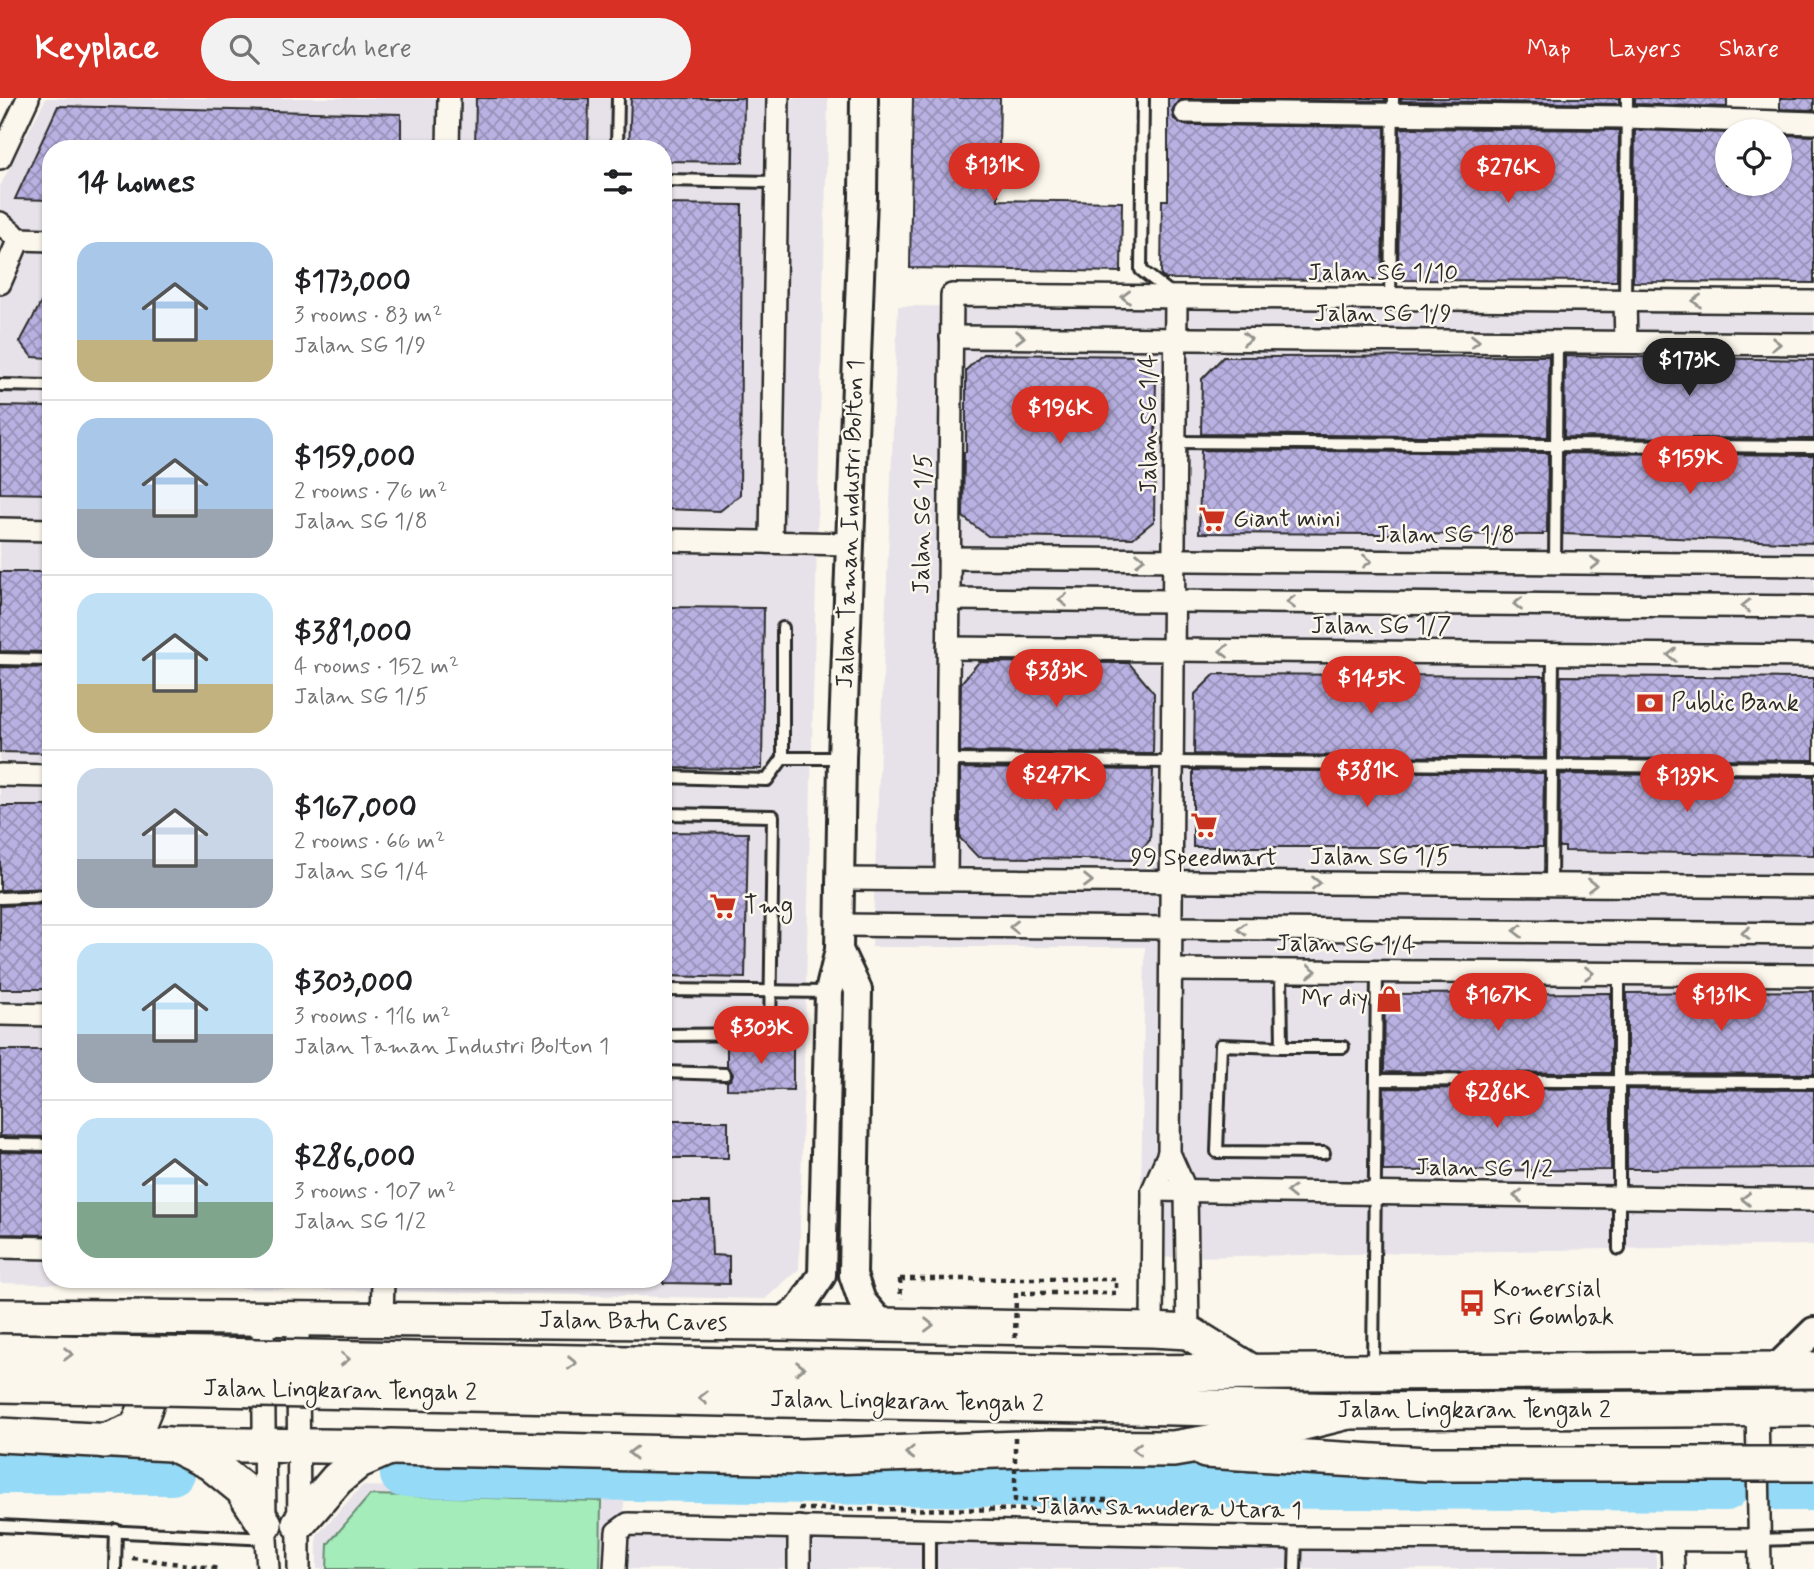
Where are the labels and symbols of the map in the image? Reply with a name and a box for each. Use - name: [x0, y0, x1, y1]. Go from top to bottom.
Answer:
- pin: $131K: [945, 144, 1043, 203]
- pin: $276K: [1459, 146, 1557, 205]
- street label: Jalan SG 1/10: [1308, 258, 1458, 289]
- one-way arrow: [1121, 289, 1131, 305]
- one-way arrow: [1691, 293, 1702, 309]
- street label: Jalan SG 1/9: [1314, 299, 1452, 330]
- one-way arrow: [1015, 329, 1025, 345]
- one-way arrow: [1242, 332, 1253, 347]
- one-way arrow: [1470, 333, 1480, 349]
- one-way arrow: [1771, 336, 1781, 352]
- pin: $173K: [1640, 338, 1738, 398]
- street label: Jalan SG 1/4: [1134, 354, 1165, 494]
- street label: Jalan Taman Industri Bolton 1: [830, 359, 872, 689]
- pin: $196K: [1011, 386, 1109, 446]
- pin: $159K: [1641, 436, 1739, 496]
- street label: Jalan SG 1/5: [906, 454, 940, 594]
- supermarket icon: Giant mini: [1197, 504, 1227, 534]
- place label: Giant mini: [1233, 504, 1341, 535]
- street label: Jalan SG 1/8: [1375, 520, 1515, 551]
- one-way arrow: [1135, 551, 1146, 567]
- one-way arrow: [1363, 553, 1373, 569]
- one-way arrow: [1590, 555, 1601, 571]
- one-way arrow: [1058, 592, 1068, 608]
- one-way arrow: [1285, 594, 1296, 610]
- one-way arrow: [1513, 596, 1523, 612]
- one-way arrow: [1740, 598, 1751, 614]
- street label: Jalan SG 1/7: [1311, 611, 1451, 642]
- one-way arrow: [1219, 643, 1229, 659]
- one-way arrow: [1667, 647, 1677, 663]
- pin: $383K: [1007, 650, 1105, 709]
- pin: $145K: [1322, 656, 1420, 716]
- bank icon: Public Bank: [1635, 688, 1665, 718]
- place label: Public Bank: [1671, 688, 1799, 719]
- pin: $381K: [1318, 750, 1416, 809]
- pin: $247K: [1007, 754, 1105, 813]
- pin: $139K: [1638, 754, 1736, 814]
- supermarket icon: 99 Speedmart: [1189, 810, 1219, 840]
- street label: Jalan SG 1/5: [1310, 842, 1450, 873]
- place label: 99 Speedmart: [1131, 843, 1277, 874]
- one-way arrow: [1083, 873, 1094, 889]
- one-way arrow: [1311, 875, 1321, 891]
- one-way arrow: [1587, 877, 1598, 893]
- supermarket icon: Tmg: [708, 891, 738, 921]
- place label: Tmg: [744, 891, 793, 924]
- one-way arrow: [1009, 919, 1019, 935]
- one-way arrow: [1236, 921, 1247, 937]
- one-way arrow: [1513, 923, 1523, 939]
- one-way arrow: [1740, 925, 1751, 941]
- street label: Jalan SG 1/4: [1276, 928, 1416, 962]
- one-way arrow: [1308, 963, 1318, 979]
- one-way arrow: [1584, 966, 1595, 981]
- pin: $167K: [1449, 974, 1547, 1033]
- pin: $131K: [1672, 974, 1770, 1033]
- place label: Mr diy: [1301, 984, 1368, 1015]
- shop icon: Mr diy: [1374, 984, 1404, 1014]
- pin: $303K: [712, 1006, 810, 1066]
- pin: $286K: [1448, 1070, 1546, 1130]
- street label: Jalan SG 1/2: [1415, 1152, 1553, 1186]
- one-way arrow: [1285, 1185, 1296, 1200]
- one-way arrow: [1513, 1188, 1524, 1203]
- one-way arrow: [1740, 1191, 1751, 1207]
- place label: Komersial Sri Gombak: [1493, 1274, 1614, 1333]
- bus stop icon: Komersial Sri Gombak: [1457, 1288, 1487, 1318]
- street label: Jalan Batu Caves: [538, 1305, 728, 1339]
- one-way arrow: [924, 1317, 935, 1333]
- one-way arrow: [63, 1346, 74, 1361]
- one-way arrow: [340, 1351, 350, 1367]
- one-way arrow: [567, 1356, 578, 1371]
- one-way arrow: [795, 1360, 805, 1376]
- street label: Jalan Lingkaran Tengah 2: [203, 1373, 477, 1411]
- street label: Jalan Lingkaran Tengah 2: [770, 1384, 1044, 1422]
- one-way arrow: [698, 1390, 708, 1406]
- street label: Jalan Lingkaran Tengah 2: [1337, 1395, 1611, 1428]
- one-way arrow: [1131, 1441, 1142, 1457]
- one-way arrow: [628, 1445, 639, 1460]
- one-way arrow: [904, 1446, 915, 1461]
- street label: Jalan Samudera Utara 1: [1036, 1491, 1302, 1527]

